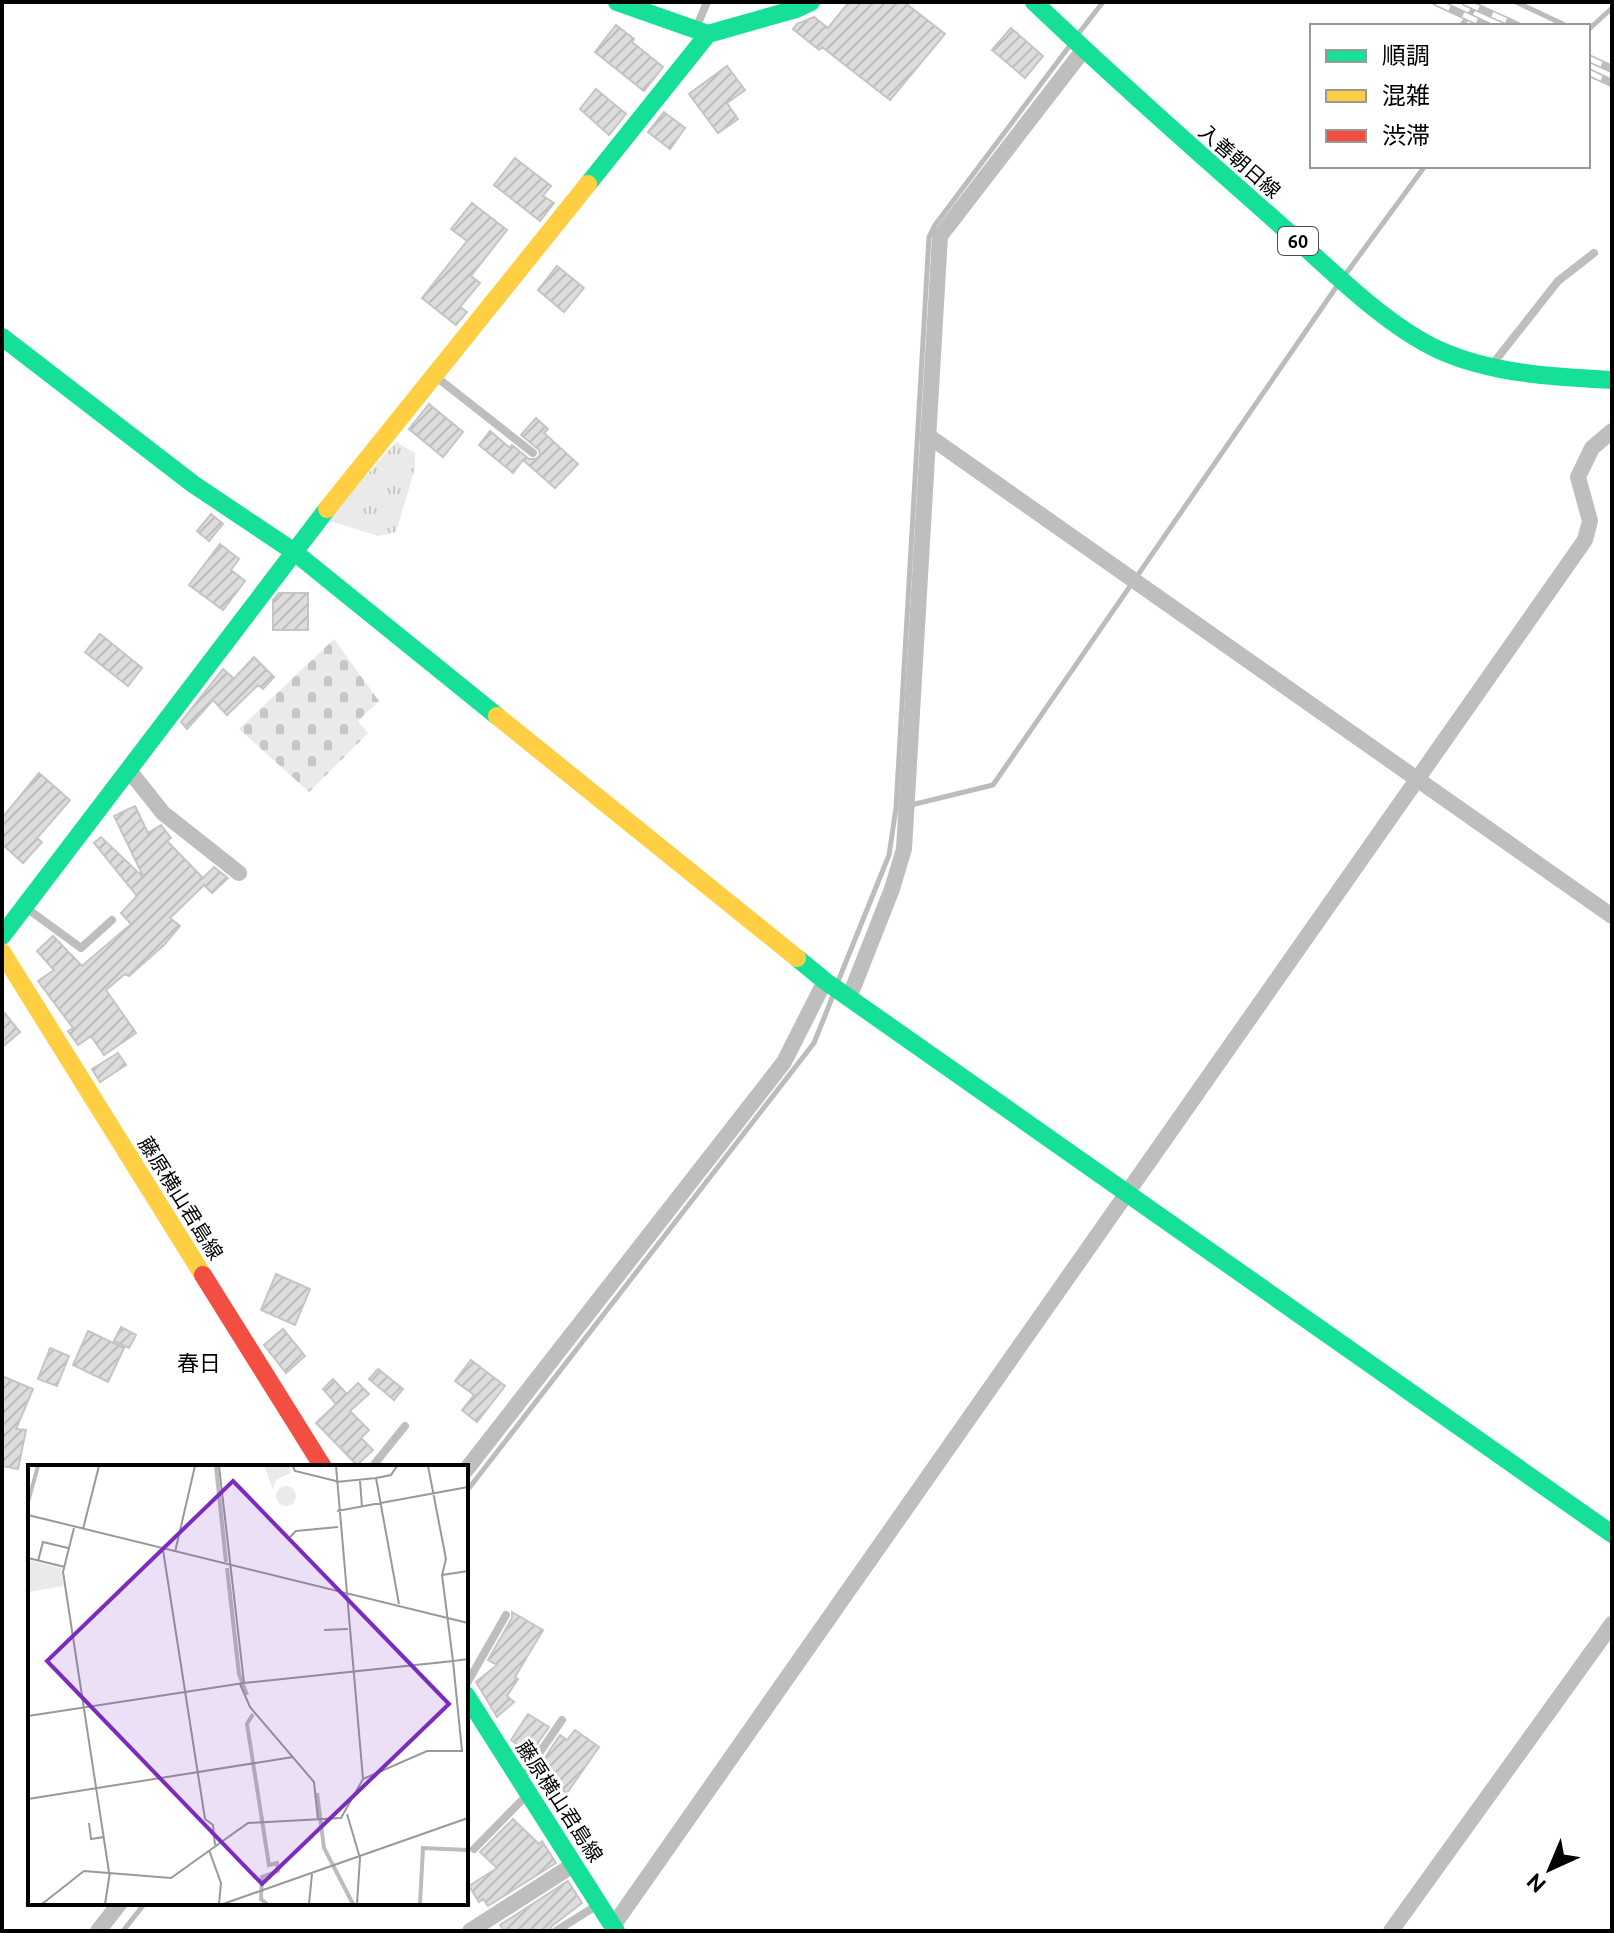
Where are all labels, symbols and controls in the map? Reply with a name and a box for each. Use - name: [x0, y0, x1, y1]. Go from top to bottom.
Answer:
- legend: [1310, 24, 1590, 168]
- text: 順調: [1382, 42, 1430, 69]
- text: 混雑: [1382, 82, 1430, 109]
- street label: 入善朝日線: [1195, 120, 1285, 202]
- text: 渋滞: [1382, 122, 1430, 149]
- road number: 60: [1278, 227, 1318, 255]
- street label: 藤原横山君島線: [134, 1133, 228, 1263]
- district label: 春日: [177, 1350, 221, 1375]
- inset map: [28, 1465, 468, 1905]
- street label: 藤原横山君島線: [512, 1736, 608, 1866]
- north arrow: [1510, 1829, 1590, 1909]
- text: N: [1521, 1869, 1550, 1898]

